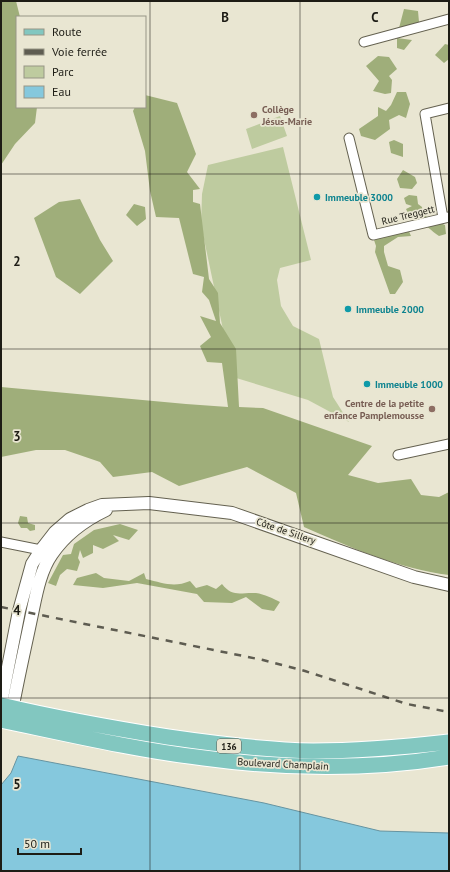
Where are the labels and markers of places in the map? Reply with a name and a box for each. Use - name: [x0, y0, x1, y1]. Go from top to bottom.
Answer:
- place label: Collège Jésus-Marie: [261, 103, 312, 128]
- marker: Collège Jésus-Marie: [249, 110, 259, 120]
- place label: Immeuble 3000: [325, 191, 393, 204]
- marker: Immeuble 3000: [312, 192, 322, 202]
- place label: Immeuble 2000: [356, 303, 424, 316]
- marker: Immeuble 2000: [343, 304, 353, 314]
- place label: Immeuble 1000: [375, 378, 443, 391]
- marker: Immeuble 1000: [362, 379, 372, 389]
- place label: Centre de la petite enfance Pamplemousse: [324, 397, 424, 422]
- marker: Centre de la petite enfance Pamplemousse: [427, 404, 437, 414]

